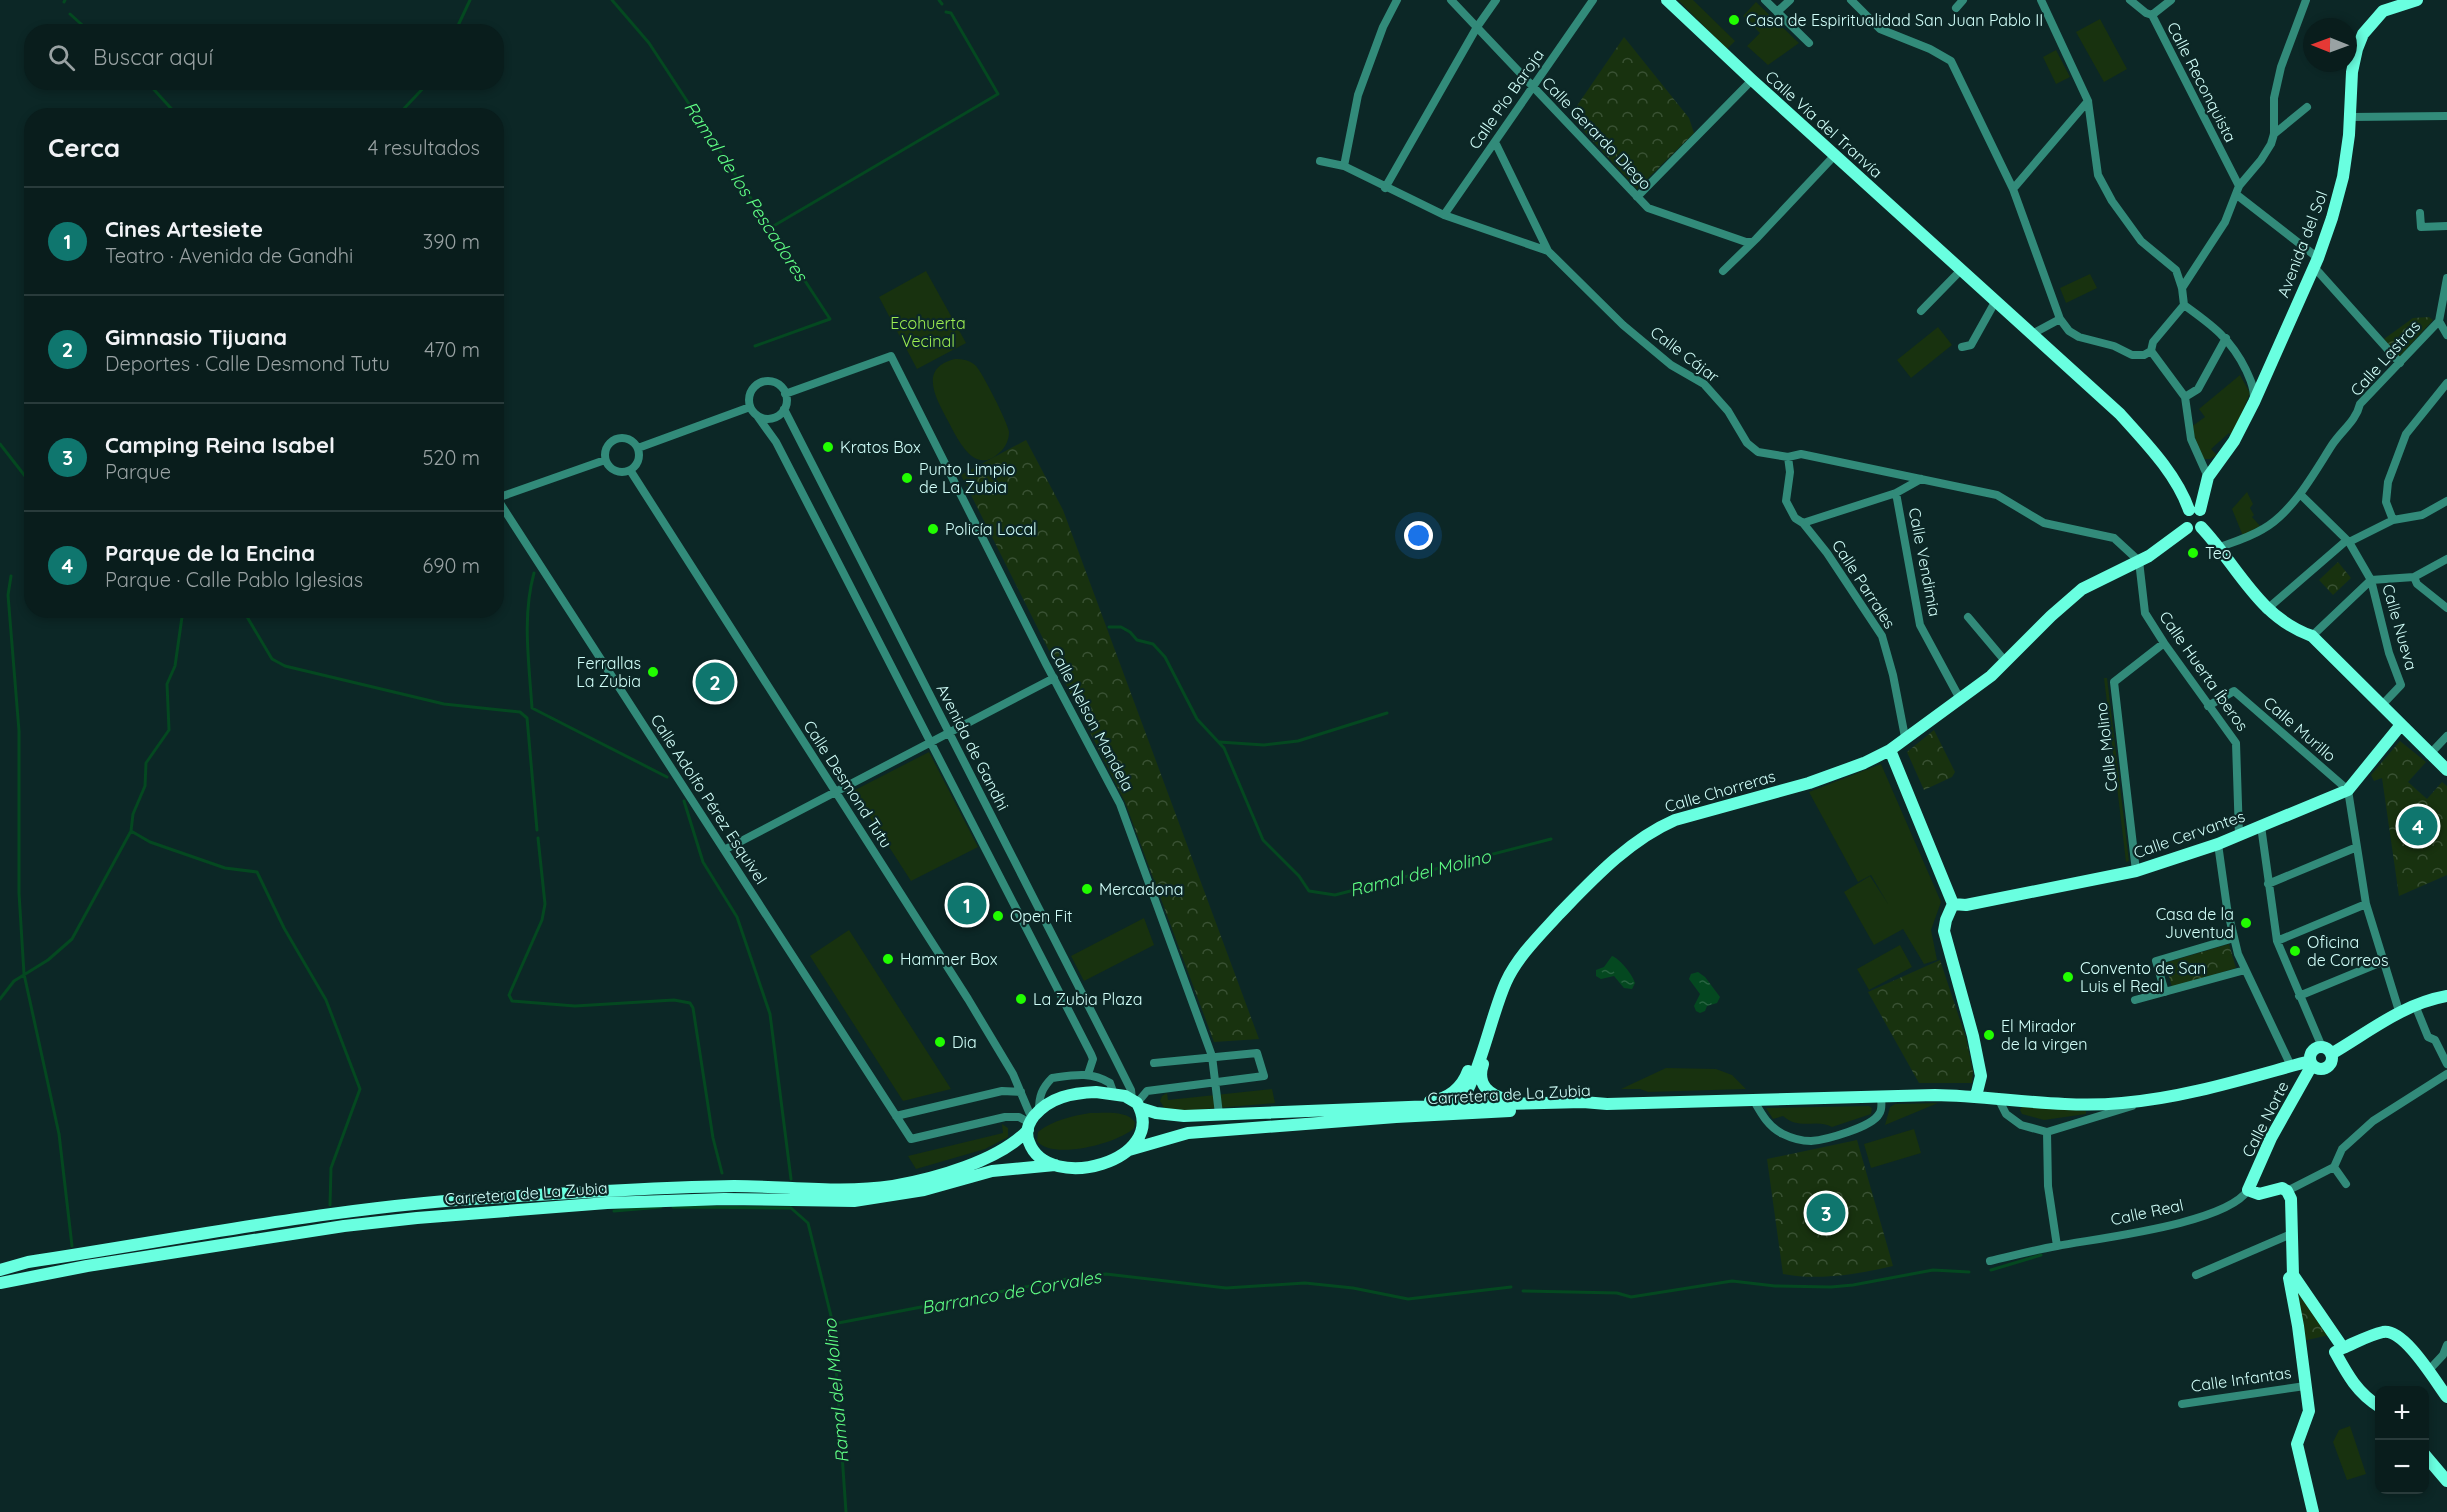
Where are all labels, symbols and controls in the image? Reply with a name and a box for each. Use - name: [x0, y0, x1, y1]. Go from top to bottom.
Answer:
- place label: Casa de Espiritualidad San Juan Pablo II: [1746, 10, 2043, 30]
- marker: Casa de Espiritualidad San Juan Pablo II: [1727, 13, 1741, 27]
- street label: Calle Reconquista: [2163, 18, 2241, 146]
- north arrow: [2303, 18, 2357, 72]
- search box: [24, 24, 504, 90]
- icon: search: [45, 41, 78, 74]
- text: Buscar aquí: [93, 43, 213, 71]
- street label: Calle Pío Baroja: [1464, 45, 1548, 153]
- street label: Calle Vía del Tranvía: [1761, 66, 1887, 182]
- street label: Calle Gerardo Diego: [1538, 72, 1656, 194]
- water label: Ramal de los Pescadores: [679, 97, 814, 287]
- text: Cerca: [48, 131, 120, 164]
- text: 4 resultados: [368, 135, 480, 160]
- street label: Avenida del Sol: [2272, 188, 2332, 300]
- text: Cines Artesiete: [105, 215, 263, 243]
- text: 1: [64, 229, 71, 254]
- text: 390 m: [423, 229, 480, 254]
- text: Teatro · Avenida de Gandhi: [105, 243, 353, 268]
- park label: Ecohuerta Vecinal: [890, 313, 966, 351]
- street label: Calle Lastras: [2346, 316, 2424, 400]
- street label: Calle Cájar: [1647, 322, 1723, 386]
- text: Gimnasio Tijuana: [105, 323, 287, 351]
- text: 2: [62, 337, 73, 362]
- text: 470 m: [424, 337, 480, 362]
- text: Deportes · Calle Desmond Tutu: [105, 351, 390, 376]
- text: Camping Reina Isabel: [105, 431, 335, 459]
- place label: Kratos Box: [840, 437, 921, 457]
- marker: Kratos Box: [821, 440, 835, 454]
- text: 3: [62, 445, 73, 470]
- text: 520 m: [422, 445, 480, 470]
- text: Parque: [105, 459, 171, 484]
- place label: Punto Limpio de La Zubia: [919, 459, 1016, 497]
- marker: Punto Limpio de La Zubia: [900, 471, 914, 485]
- street label: Calle Vendimia: [1905, 506, 1945, 618]
- place label: Policía Local: [945, 519, 1037, 539]
- your location: [1404, 521, 1433, 550]
- marker: Policía Local: [926, 522, 940, 536]
- street label: Calle Parrales: [1828, 536, 1900, 632]
- text: Parque de la Encina: [105, 539, 315, 567]
- place label: Teo: [2205, 543, 2231, 563]
- marker: Teo: [2186, 546, 2200, 560]
- text: 4: [62, 553, 73, 578]
- text: 690 m: [422, 553, 480, 578]
- text: Parque · Calle Pablo Iglesias: [105, 567, 363, 592]
- street label: Calle Nueva: [2378, 582, 2422, 672]
- street label: Calle Huerta Íberos: [2155, 607, 2253, 735]
- street label: Calle Nelson Mandela: [1046, 644, 1138, 794]
- place label: Ferrallas La Zubia: [576, 653, 641, 691]
- pin: 2: [696, 660, 734, 704]
- marker: Ferrallas La Zubia: [646, 665, 660, 679]
- street label: Avenida de Gandhi: [932, 680, 1014, 814]
- street label: Calle Murillo: [2260, 692, 2340, 766]
- street label: Calle Molino: [2091, 701, 2121, 793]
- street label: Calle Adolfo Pérez Esquivel: [647, 710, 771, 888]
- street label: Calle Desmond Tutu: [799, 717, 897, 851]
- street label: Calle Chorreras: [1662, 766, 1778, 816]
- pin: 4: [2398, 804, 2438, 848]
- street label: Calle Cervantes: [2131, 806, 2247, 862]
- water label: Ramal del Molino: [1347, 844, 1494, 902]
- place label: Mercadona: [1099, 879, 1183, 899]
- pin: 1: [948, 882, 986, 928]
- marker: Mercadona: [1080, 882, 1094, 896]
- place label: Casa de la Juventud: [2156, 904, 2234, 942]
- place label: Open Fit: [1010, 906, 1073, 926]
- marker: Open Fit: [991, 909, 1005, 923]
- marker: Casa de la Juventud: [2239, 916, 2253, 930]
- place label: Oficina de Correos: [2307, 932, 2388, 970]
- marker: Oficina de Correos: [2288, 944, 2302, 958]
- place label: Hammer Box: [900, 949, 998, 969]
- marker: Hammer Box: [881, 952, 895, 966]
- place label: Convento de San Luis el Real: [2080, 958, 2206, 996]
- marker: Convento de San Luis el Real: [2061, 970, 2075, 984]
- place label: La Zubia Plaza: [1033, 989, 1142, 1009]
- marker: La Zubia Plaza: [1014, 992, 1028, 1006]
- place label: El Mirador de la virgen: [2001, 1016, 2088, 1054]
- marker: El Mirador de la virgen: [1982, 1028, 1996, 1042]
- place label: Dia: [952, 1032, 977, 1052]
- marker: Dia: [933, 1035, 947, 1049]
- street label: Calle Norte: [2237, 1078, 2293, 1160]
- street label: Carretera de La Zubia: [1427, 1080, 1591, 1108]
- street label: Carretera de La Zubia: [444, 1177, 608, 1209]
- pin: 3: [1806, 1190, 1846, 1236]
- street label: Calle Real: [2109, 1195, 2185, 1229]
- water label: Barranco de Corvales: [919, 1265, 1104, 1319]
- water label: Ramal del Molino: [818, 1317, 854, 1464]
- street label: Calle Infantas: [2189, 1362, 2293, 1396]
- map controls: [2375, 1386, 2429, 1494]
- button: +: [2375, 1386, 2429, 1440]
- button: −: [2375, 1440, 2429, 1494]

